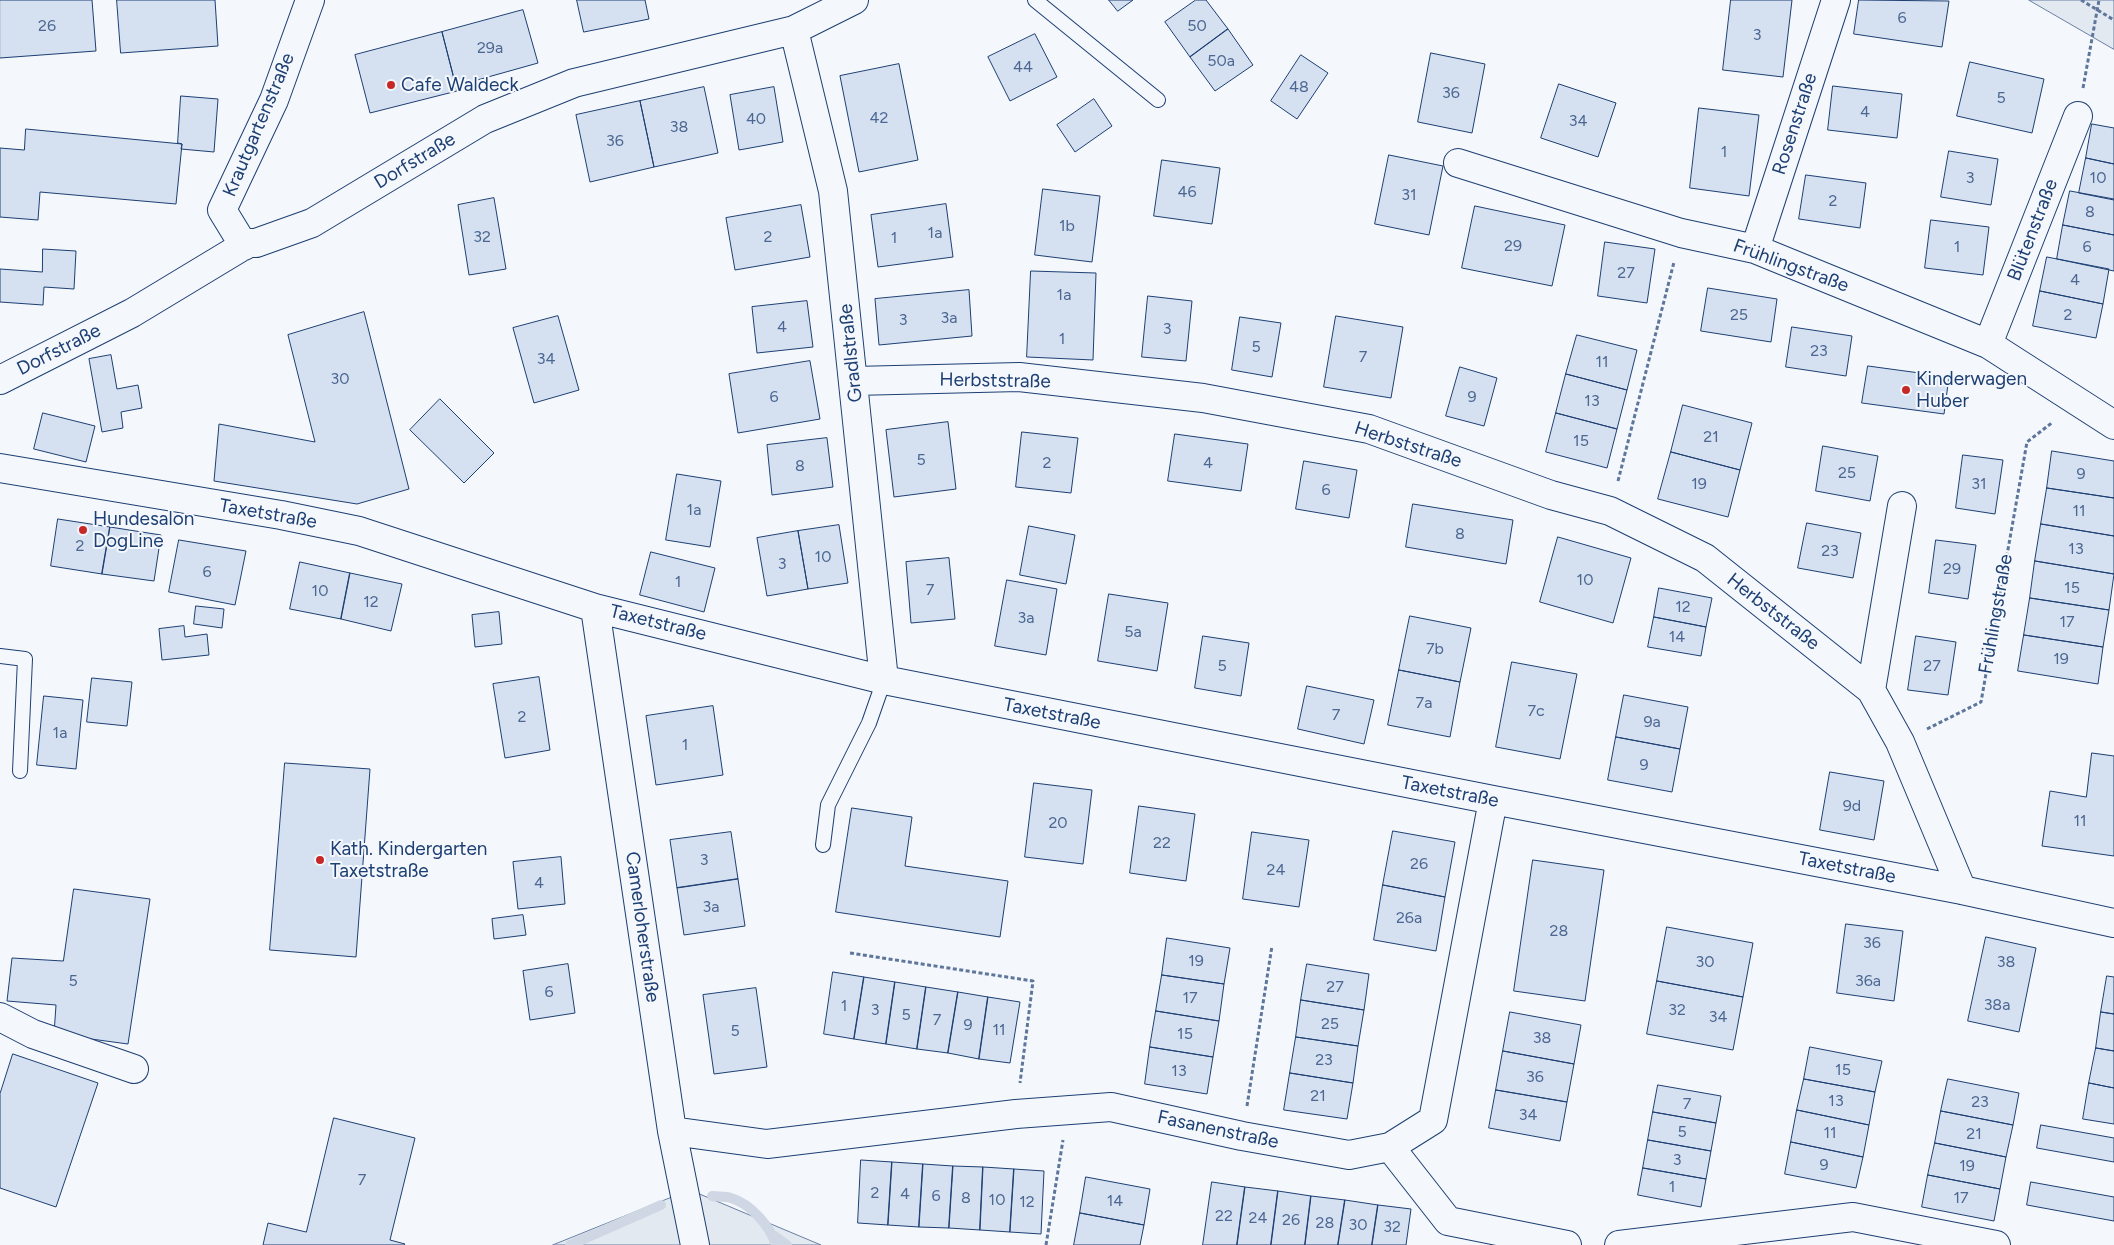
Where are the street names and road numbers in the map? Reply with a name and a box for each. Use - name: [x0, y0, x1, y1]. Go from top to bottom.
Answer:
- street label: Krautgartenstraße: [218, 50, 300, 200]
- street label: Rosenstraße: [1768, 70, 1822, 178]
- street label: Dorfstraße: [370, 128, 460, 194]
- street label: Blütenstraße: [2003, 176, 2063, 284]
- street label: Frühlingstraße: [1730, 235, 1852, 297]
- street label: Gradlstraße: [834, 303, 868, 403]
- street label: Dorfstraße: [13, 319, 105, 381]
- street label: Herbststraße: [939, 369, 1051, 393]
- street label: Herbststraße: [1351, 417, 1465, 473]
- street label: Taxetstraße: [217, 494, 319, 534]
- street label: Frühlingstraße: [1974, 552, 2018, 676]
- street label: Herbststraße: [1722, 569, 1824, 655]
- street label: Taxetstraße: [607, 600, 709, 646]
- street label: Taxetstraße: [1001, 693, 1103, 735]
- street label: Taxetstraße: [1399, 771, 1501, 813]
- street label: Taxetstraße: [1796, 847, 1898, 889]
- street label: Camerloherstraße: [620, 850, 664, 1004]
- street label: Fasanenstraße: [1155, 1106, 1281, 1154]

